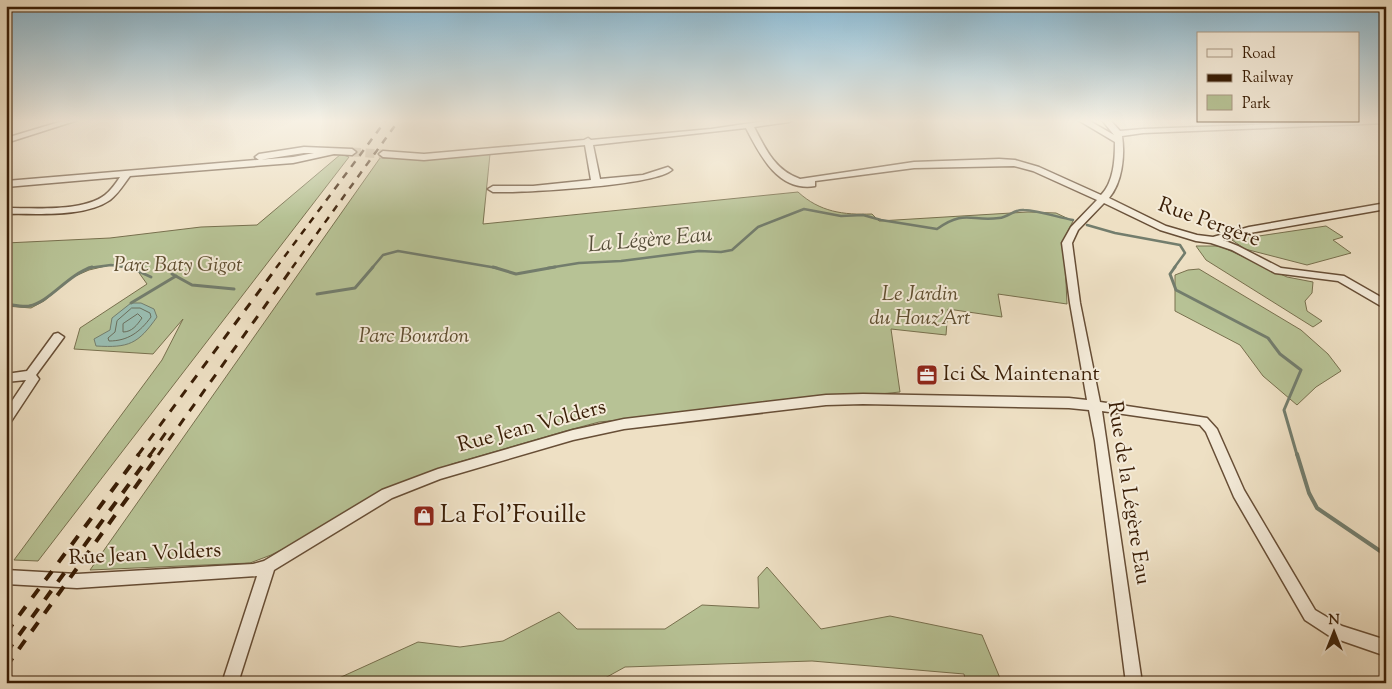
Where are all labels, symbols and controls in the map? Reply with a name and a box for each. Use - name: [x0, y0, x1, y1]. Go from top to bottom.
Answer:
- legend: [1197, 32, 1360, 122]
- text: Road: [1242, 44, 1276, 65]
- text: Railway: [1242, 68, 1294, 89]
- text: Park: [1242, 94, 1271, 115]
- street label: Rue Pergère: [1154, 191, 1264, 255]
- water label: La Légère Eau: [586, 220, 714, 262]
- park label: Parc Baty Gigot: [113, 251, 243, 281]
- park label: Le Jardin du Houz’Art: [869, 280, 971, 334]
- park label: Parc Bourdon: [359, 322, 469, 352]
- place label: Ici & Maintenant: [943, 360, 1100, 390]
- office icon: Ici & Maintenant: [915, 363, 939, 387]
- street label: Rue Jean Volders: [454, 393, 610, 461]
- street label: Rue de la Légère Eau: [1099, 399, 1157, 587]
- place label: La Fol'Fouille: [440, 498, 586, 534]
- shop icon: La Fol'Fouille: [412, 504, 436, 528]
- street label: Rue Jean Volders: [68, 536, 222, 574]
- north arrow: [1310, 606, 1360, 656]
- text: N: [1328, 611, 1340, 631]

